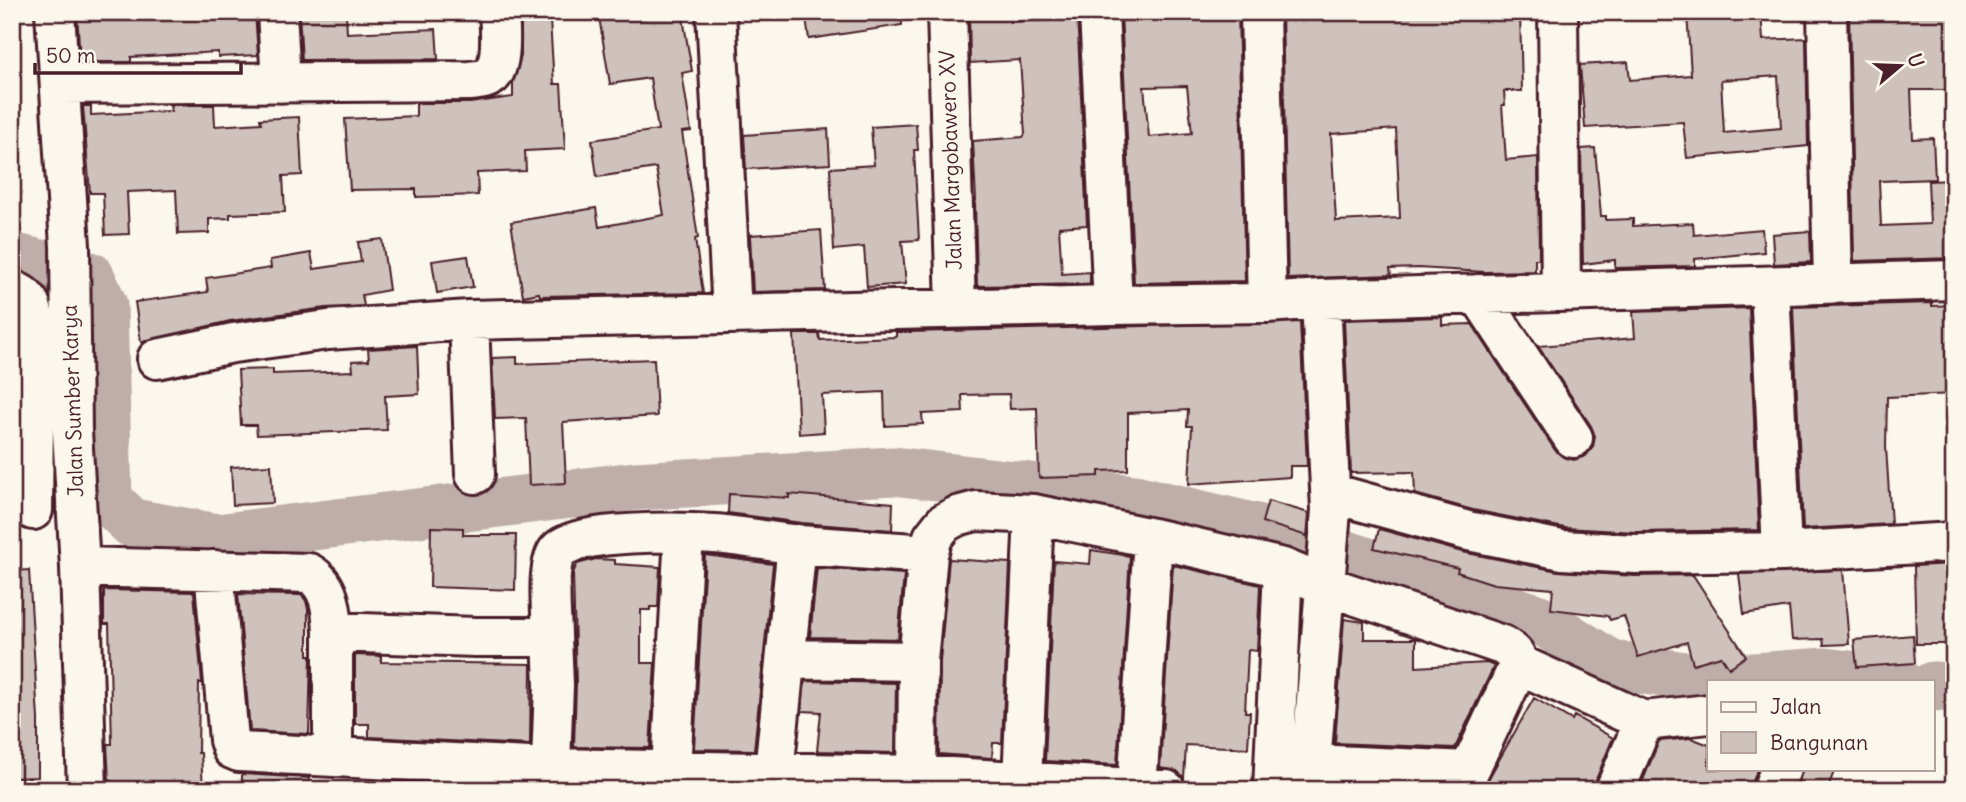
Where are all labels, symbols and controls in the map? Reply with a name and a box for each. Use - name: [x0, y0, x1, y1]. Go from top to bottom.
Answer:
- scale bar: [35, 32, 242, 76]
- north arrow: [1864, 32, 1934, 102]
- text: 50 m: [46, 42, 95, 69]
- street label: Jalan Margobawero XV: [933, 50, 968, 270]
- text: U: [1903, 50, 1930, 71]
- street label: Jalan Sumber Karya: [56, 304, 89, 498]
- legend: [1707, 680, 1934, 770]
- text: Jalan: [1770, 693, 1821, 720]
- text: Bangunan: [1770, 729, 1868, 756]

